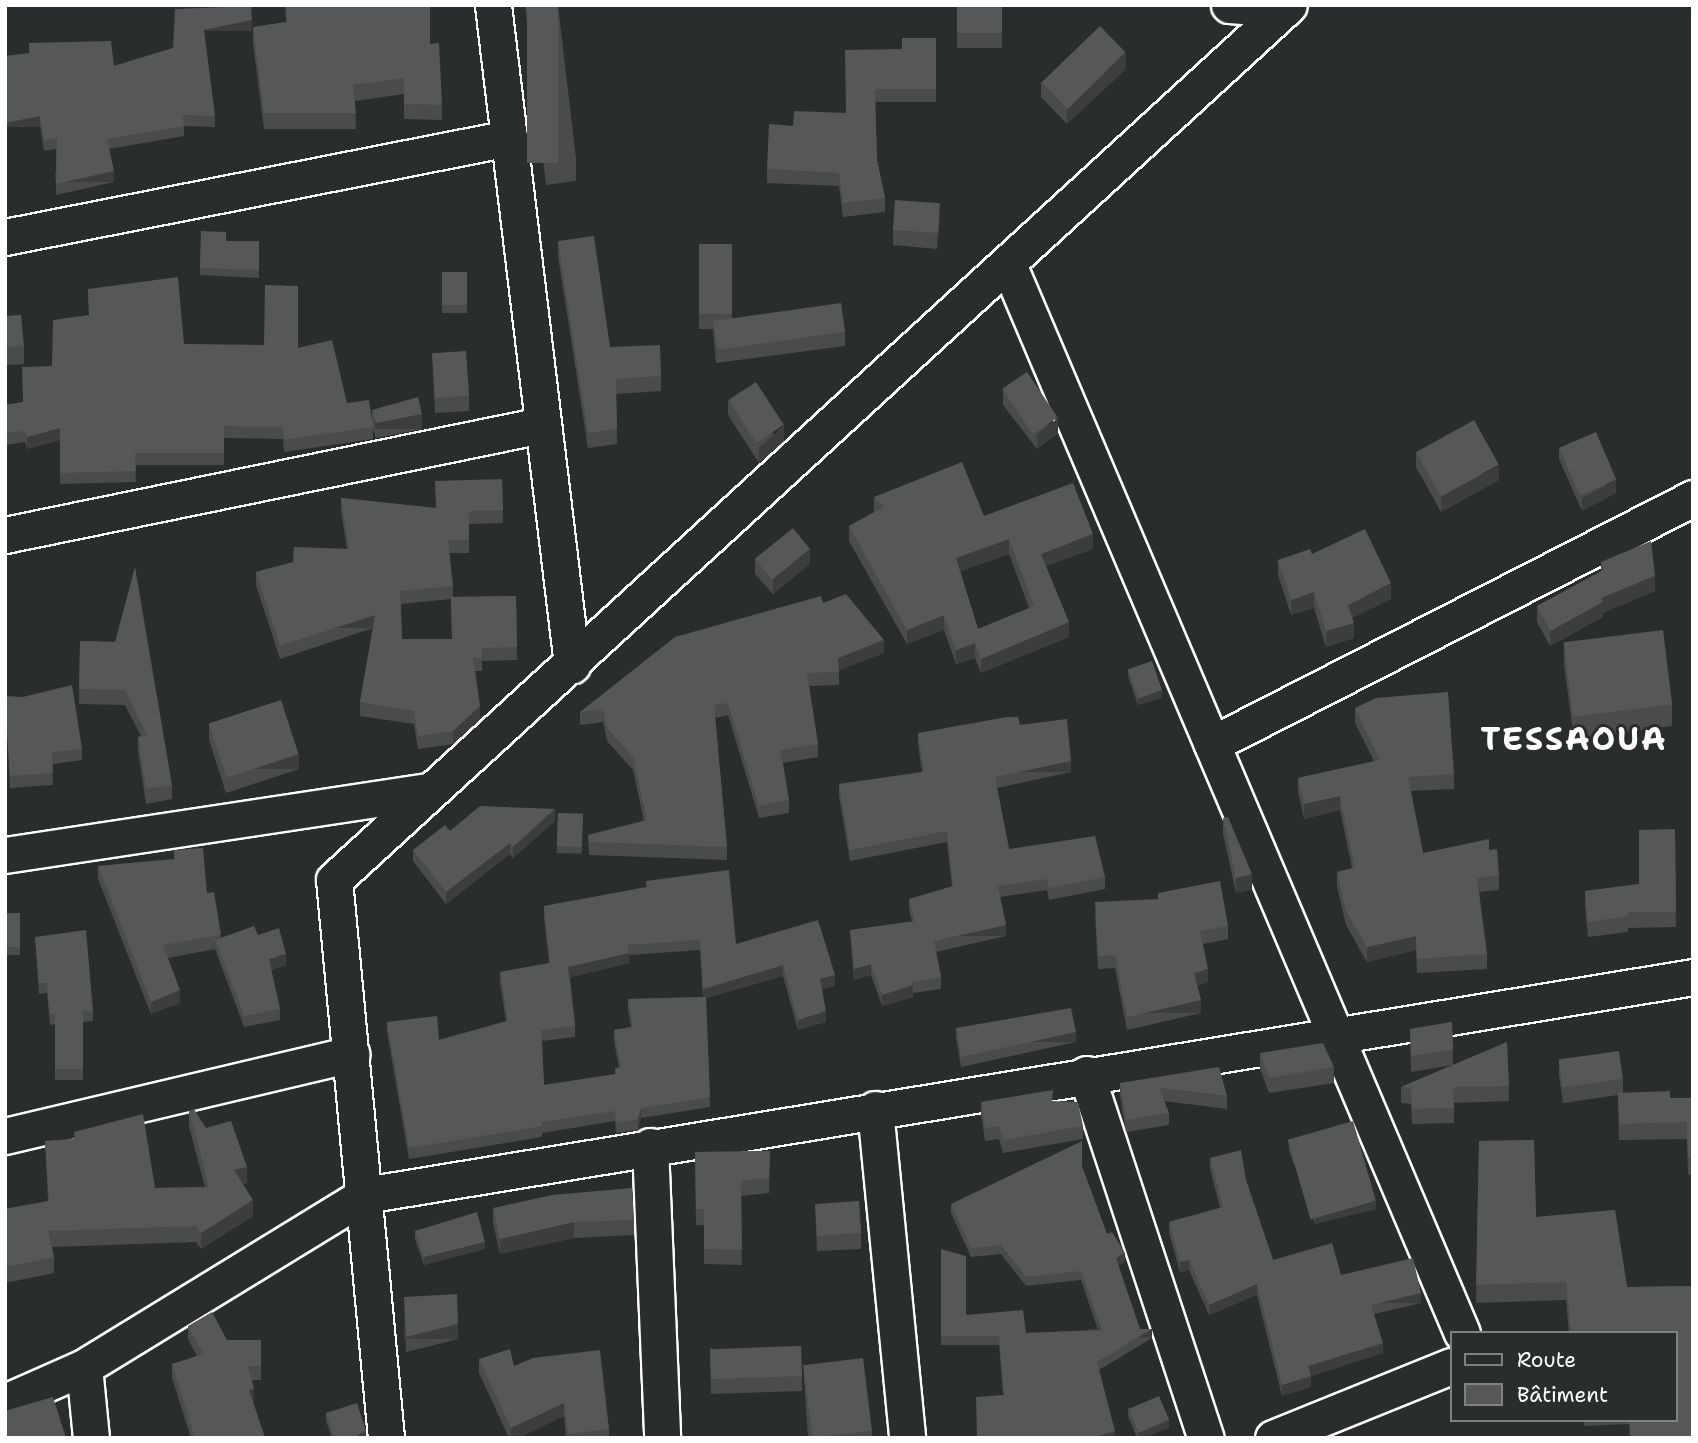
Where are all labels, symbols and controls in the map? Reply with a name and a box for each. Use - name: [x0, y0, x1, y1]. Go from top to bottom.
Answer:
- district label: TESSAOUA: [1482, 720, 1666, 758]
- legend: [1450, 1331, 1677, 1422]
- text: Route: [1517, 1346, 1576, 1374]
- text: Bâtiment: [1517, 1381, 1608, 1409]

